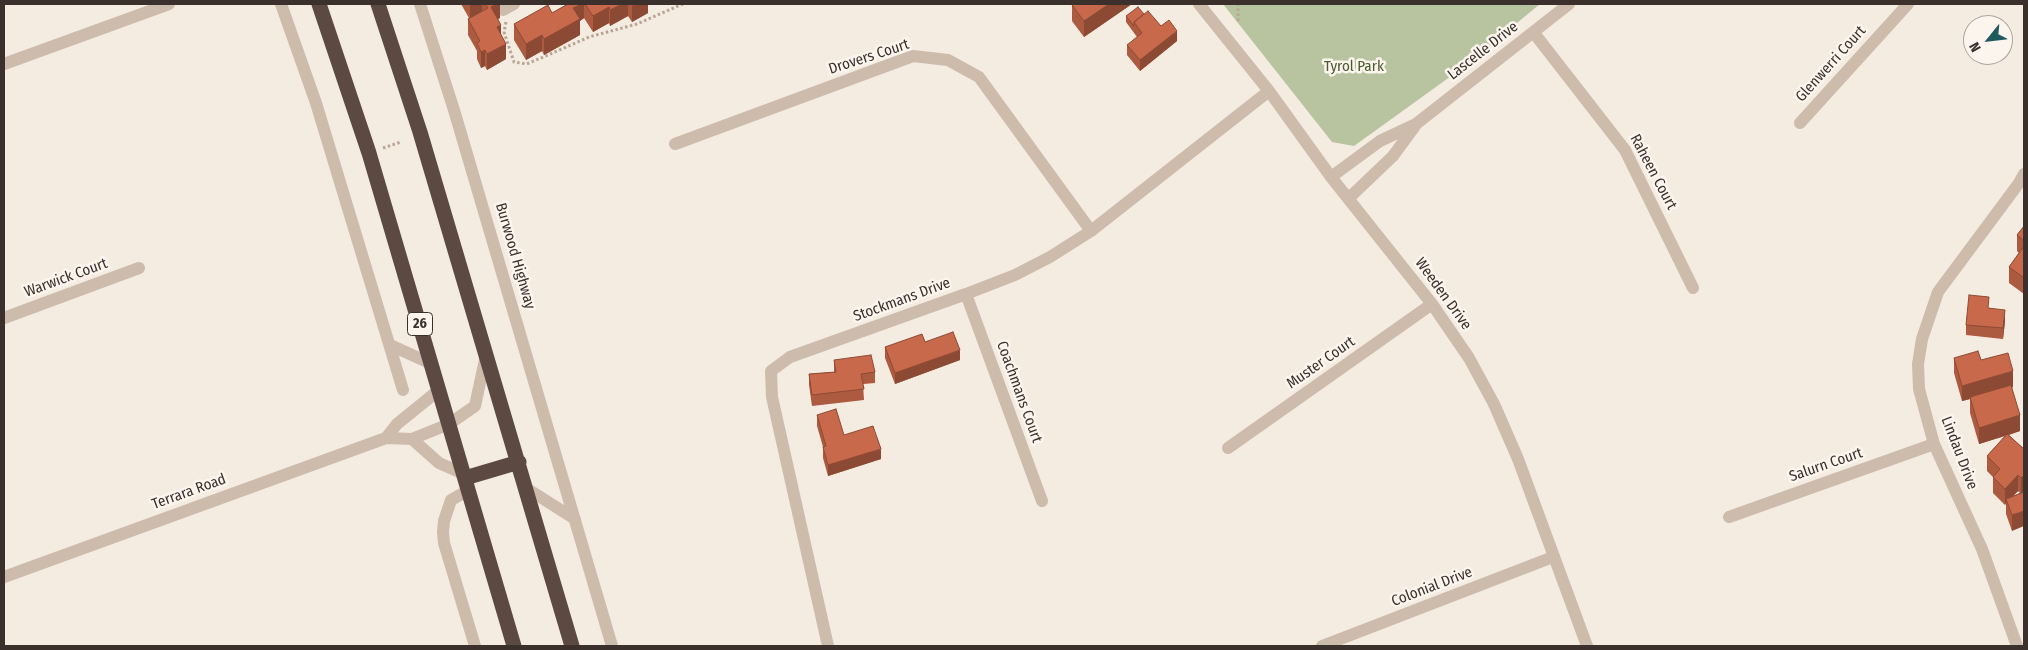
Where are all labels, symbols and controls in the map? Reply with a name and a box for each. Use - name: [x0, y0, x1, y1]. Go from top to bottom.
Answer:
- north arrow: [1963, 15, 2013, 65]
- street label: Lascelle Drive: [1444, 18, 1522, 84]
- street label: Glenwerri Court: [1792, 22, 1870, 106]
- street label: Drovers Court: [826, 36, 912, 78]
- text: N: [1966, 39, 1985, 55]
- park label: Tyrol Park: [1324, 58, 1384, 76]
- street label: Raheen Court: [1626, 131, 1680, 213]
- street label: Burwood Highway: [491, 201, 539, 311]
- street label: Warwick Court: [22, 255, 110, 301]
- street label: Weeden Drive: [1411, 255, 1475, 333]
- street label: Stockmans Drive: [851, 274, 953, 326]
- road number: 26: [408, 312, 432, 336]
- street label: Muster Court: [1283, 333, 1359, 393]
- street label: Coachmans Court: [992, 339, 1046, 445]
- street label: Lindau Drive: [1937, 414, 1981, 492]
- street label: Salurn Court: [1787, 444, 1865, 486]
- street label: Terrara Road: [149, 470, 229, 514]
- street label: Colonial Drive: [1389, 563, 1475, 611]

